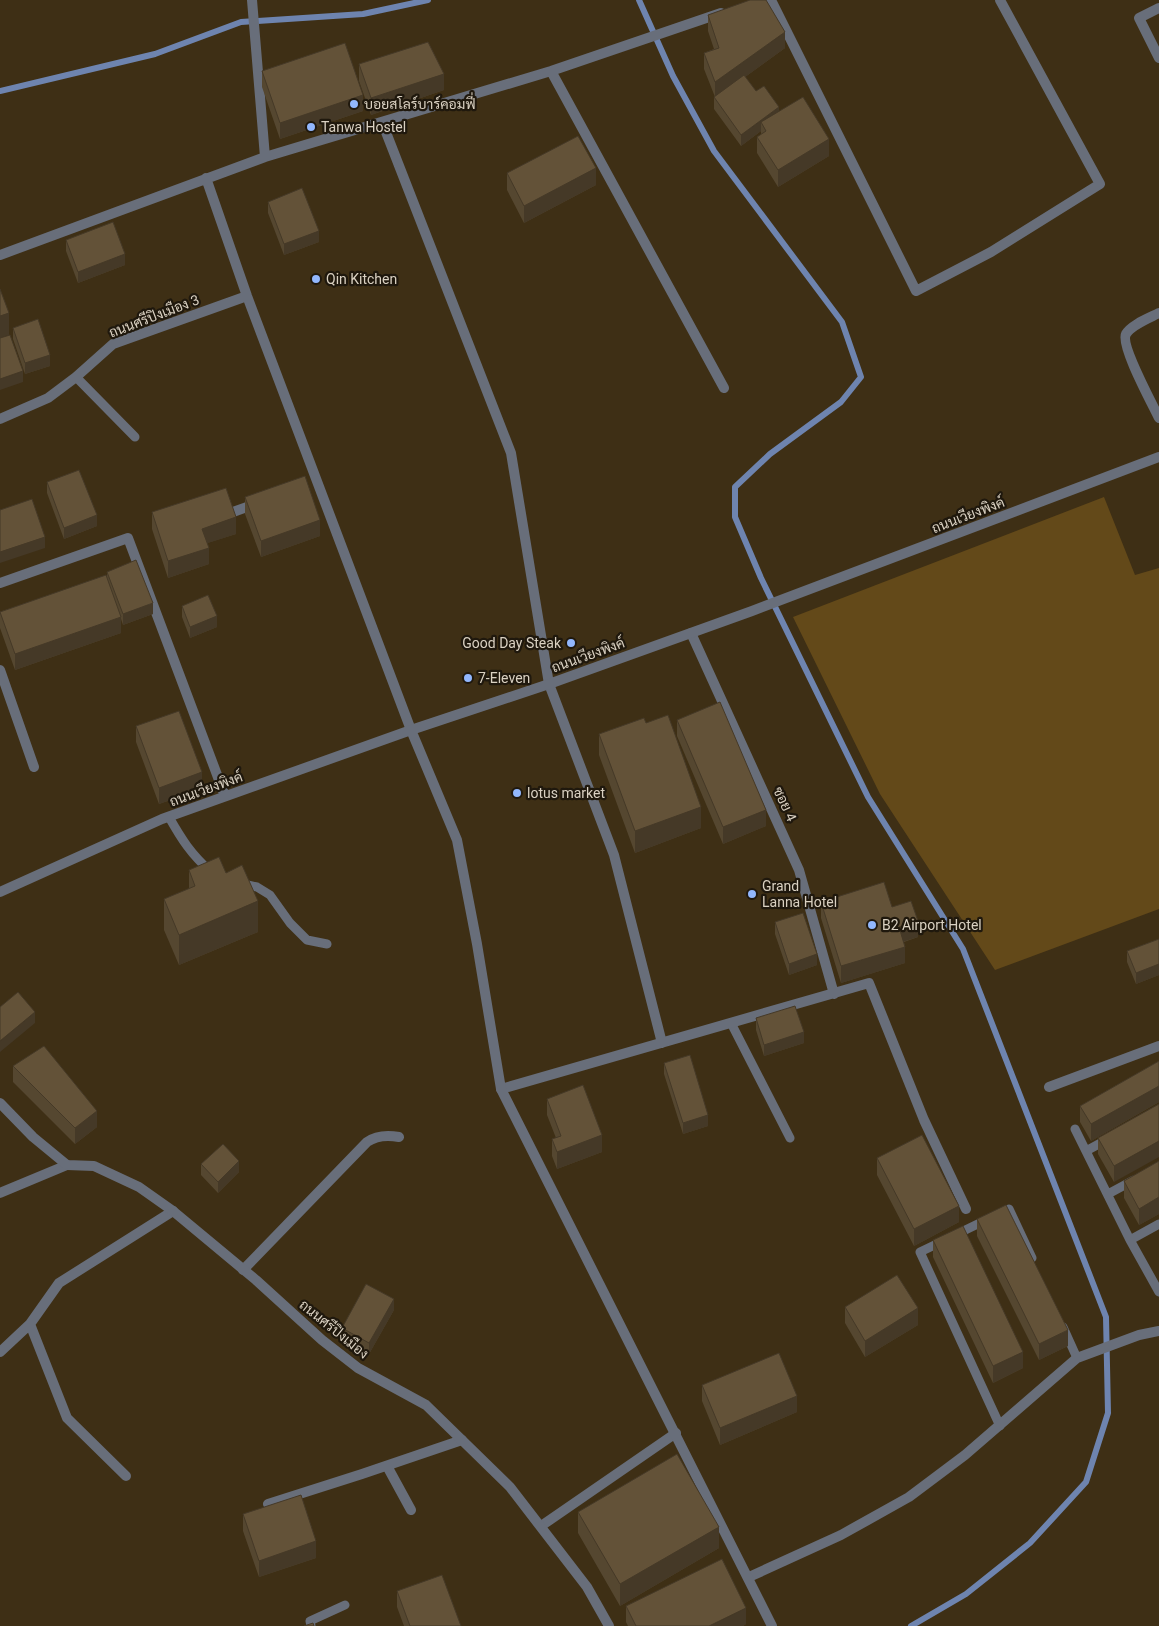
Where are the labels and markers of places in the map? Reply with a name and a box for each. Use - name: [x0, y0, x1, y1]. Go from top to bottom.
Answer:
- place label: บอยสโลร์บาร์คอมฟี่: [364, 92, 476, 112]
- marker: บอยสโลร์บาร์คอมฟี่: [348, 98, 360, 110]
- place label: Tanwa Hostel: [321, 119, 406, 135]
- marker: Tanwa Hostel: [305, 121, 317, 133]
- place label: Qin Kitchen: [326, 271, 397, 287]
- marker: Qin Kitchen: [310, 273, 322, 285]
- place label: Good Day Steak: [462, 635, 562, 651]
- marker: Good Day Steak: [565, 637, 577, 649]
- place label: 7-Eleven: [478, 670, 530, 686]
- marker: 7-Eleven: [462, 672, 474, 684]
- place label: lotus market: [527, 785, 605, 801]
- marker: lotus market: [511, 787, 523, 799]
- place label: Grand Lanna Hotel: [762, 878, 837, 910]
- marker: Grand Lanna Hotel: [746, 888, 758, 900]
- place label: B2 Airport Hotel: [882, 917, 982, 933]
- marker: B2 Airport Hotel: [866, 919, 878, 931]

